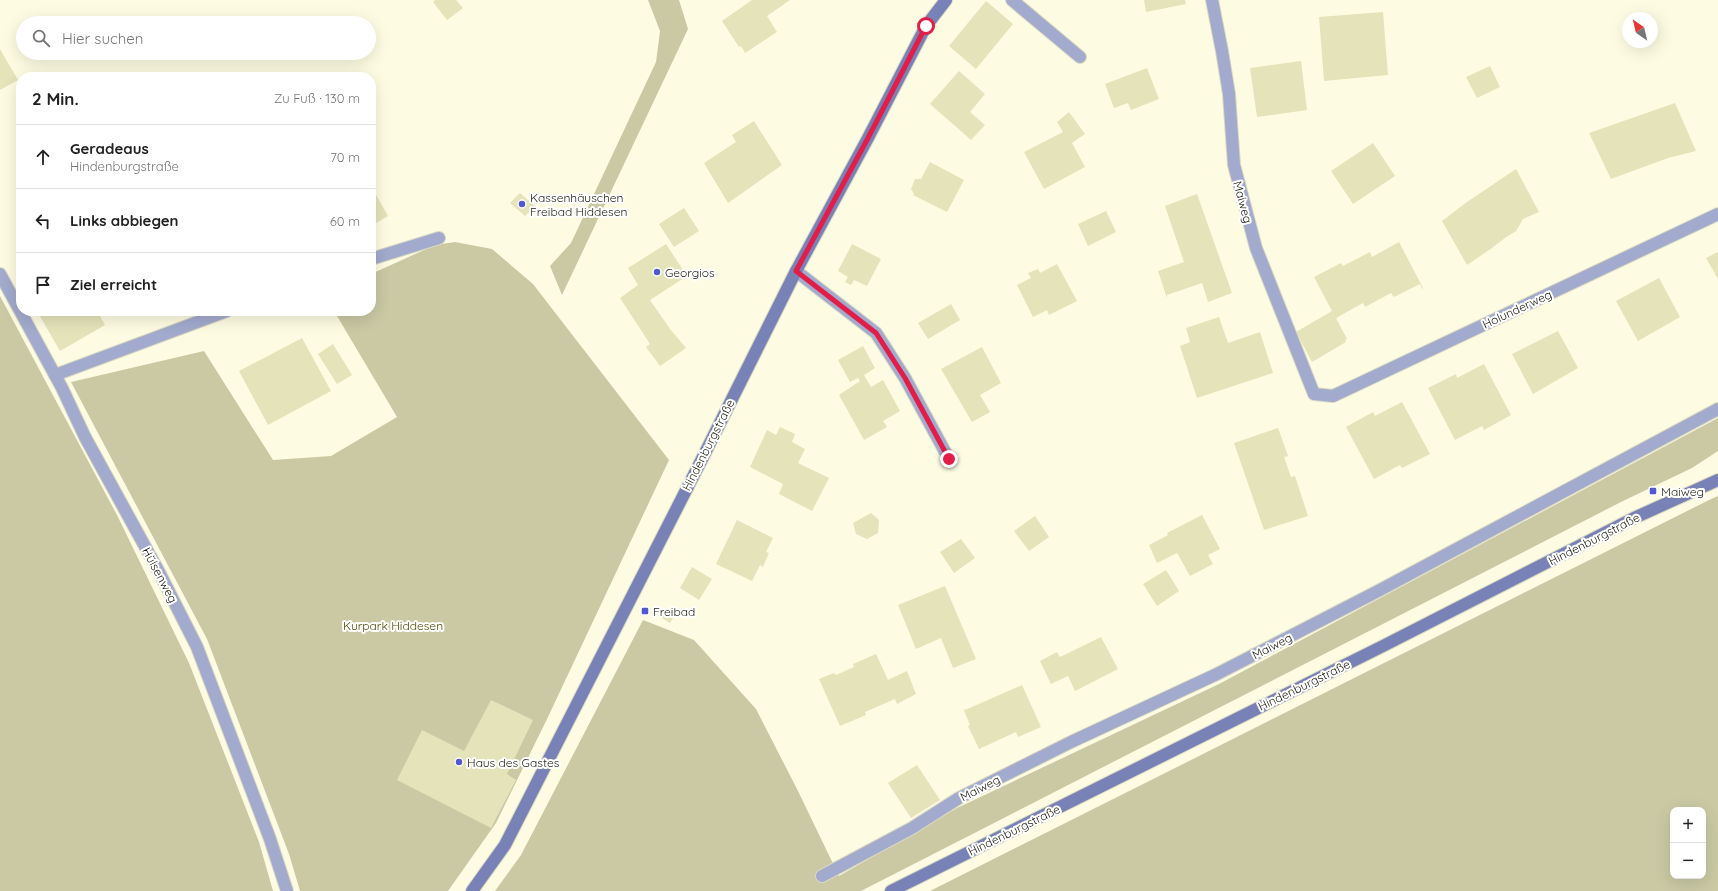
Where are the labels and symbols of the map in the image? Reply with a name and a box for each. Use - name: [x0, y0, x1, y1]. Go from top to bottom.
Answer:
- north arrow: [1622, 12, 1658, 48]
- route start: [917, 17, 935, 35]
- street label: Maiweg: [1230, 179, 1256, 225]
- place label: Kassenhäuschen Freibad Hiddesen: [530, 190, 627, 219]
- marker: Kassenhäuschen Freibad Hiddesen: [517, 199, 527, 209]
- place label: Georgios: [665, 265, 715, 280]
- marker: Georgios: [652, 267, 662, 277]
- street label: Holunderweg: [1480, 286, 1554, 332]
- street label: Hindenburgstraße: [678, 397, 738, 493]
- route end: [940, 450, 958, 468]
- place label: Maiweg: [1661, 484, 1704, 499]
- marker: Maiweg: [1648, 486, 1658, 496]
- street label: Hindenburgstraße: [1546, 509, 1642, 569]
- street label: Hülsenweg: [139, 545, 181, 605]
- place label: Freibad: [653, 604, 695, 619]
- marker: Freibad: [640, 606, 650, 616]
- park label: Kurpark Hiddesen: [343, 618, 443, 633]
- street label: Maiweg: [1249, 630, 1295, 662]
- street label: Hindenburgstraße: [1256, 656, 1353, 714]
- place label: Haus des Gastes: [467, 755, 560, 770]
- marker: Haus des Gastes: [454, 757, 464, 767]
- street label: Maiweg: [957, 772, 1003, 804]
- street label: Hindenburgstraße: [966, 801, 1063, 859]

